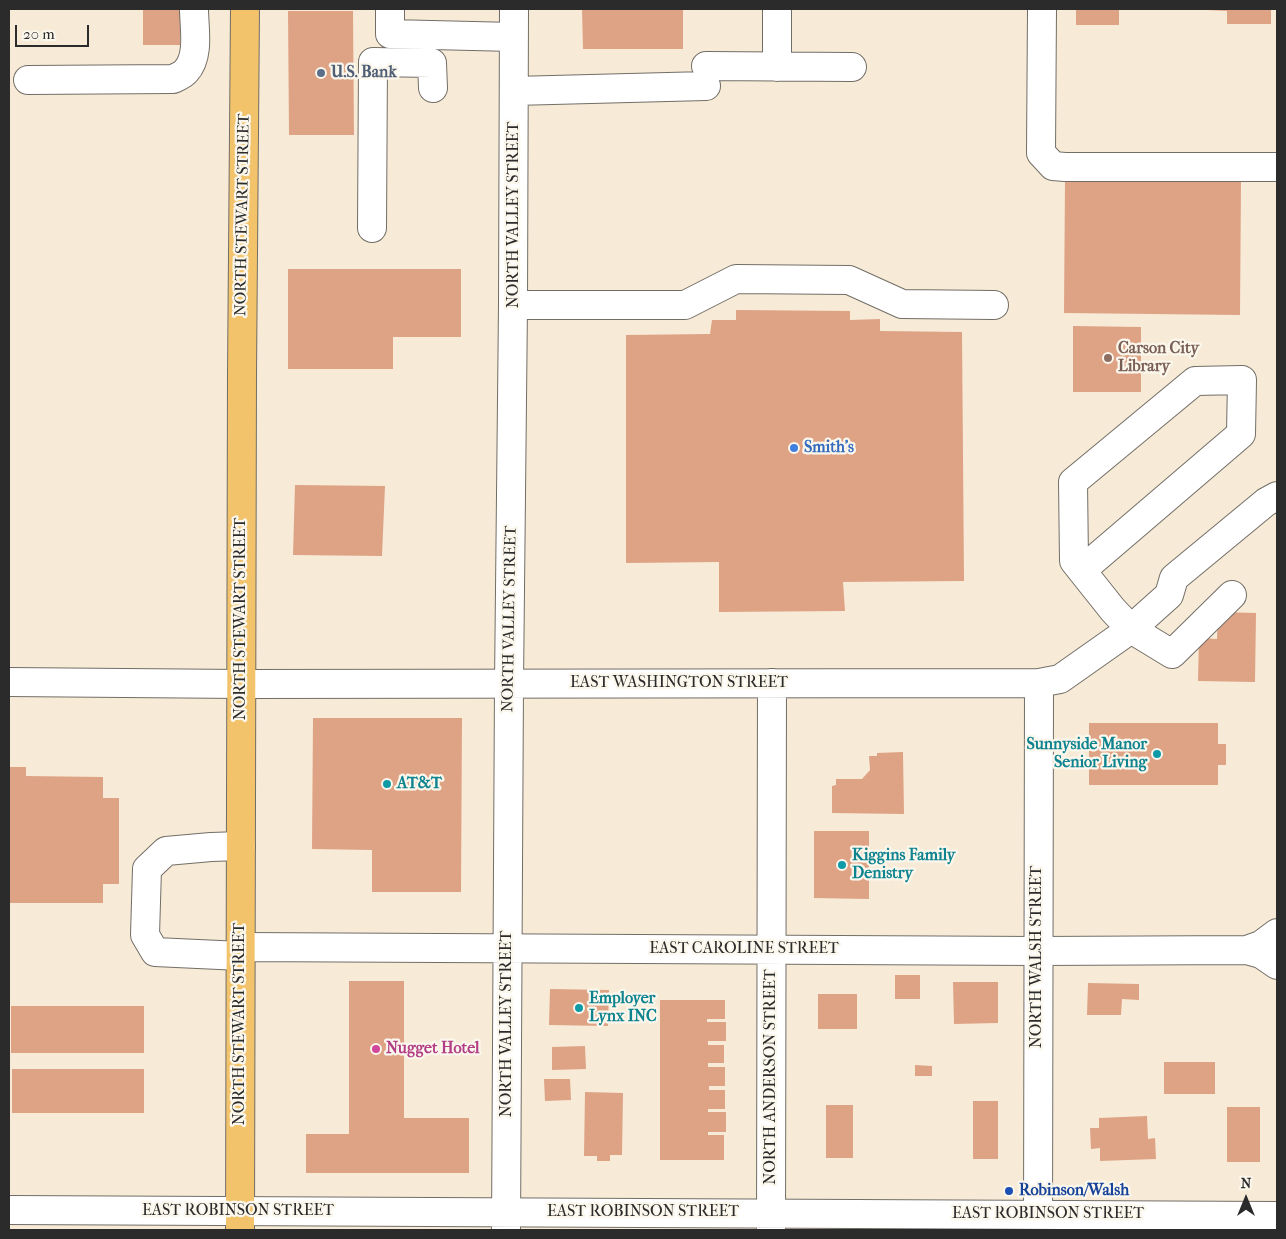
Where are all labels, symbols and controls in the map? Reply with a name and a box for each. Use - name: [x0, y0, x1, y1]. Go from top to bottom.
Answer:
- scale bar: [18, 15, 91, 47]
- text: 20 m: [23, 25, 55, 43]
- place label: U.S. Bank: [331, 63, 397, 83]
- marker: U.S. Bank: [315, 67, 327, 79]
- street label: NORTH STEWART STREET: [232, 114, 254, 316]
- street label: NORTH VALLEY STREET: [504, 122, 524, 308]
- place label: Carson City Library: [1118, 339, 1199, 377]
- marker: Carson City Library: [1102, 352, 1114, 364]
- place label: Smith's: [804, 438, 854, 458]
- marker: Smith's: [788, 442, 800, 454]
- street label: NORTH STEWART STREET: [231, 518, 251, 720]
- street label: NORTH VALLEY STREET: [499, 526, 521, 712]
- street label: EAST WASHINGTON STREET: [570, 673, 788, 693]
- place label: Sunnyside Manor Senior Living: [1027, 735, 1147, 773]
- marker: Sunnyside Manor Senior Living: [1151, 748, 1163, 760]
- place label: AT&T: [397, 774, 442, 794]
- marker: AT&T: [381, 778, 393, 790]
- place label: Kiggins Family Denistry: [852, 846, 955, 884]
- marker: Kiggins Family Denistry: [836, 859, 848, 871]
- street label: NORTH WALSH STREET: [1027, 866, 1047, 1048]
- street label: NORTH STEWART STREET: [230, 923, 250, 1125]
- street label: NORTH VALLEY STREET: [497, 931, 517, 1117]
- street label: EAST CAROLINE STREET: [649, 939, 839, 959]
- street label: NORTH ANDERSON STREET: [761, 969, 781, 1185]
- place label: Employer Lynx INC: [589, 989, 657, 1027]
- marker: Employer Lynx INC: [573, 1002, 585, 1014]
- place label: Nugget Hotel: [386, 1039, 480, 1059]
- marker: Nugget Hotel: [370, 1043, 382, 1055]
- north arrow: [1221, 1174, 1271, 1224]
- text: N: [1241, 1175, 1251, 1192]
- place label: Robinson/Walsh: [1019, 1181, 1129, 1201]
- marker: Robinson/Walsh: [1003, 1185, 1015, 1197]
- street label: EAST ROBINSON STREET: [142, 1201, 334, 1221]
- street label: EAST ROBINSON STREET: [547, 1202, 739, 1222]
- street label: EAST ROBINSON STREET: [952, 1204, 1144, 1224]

